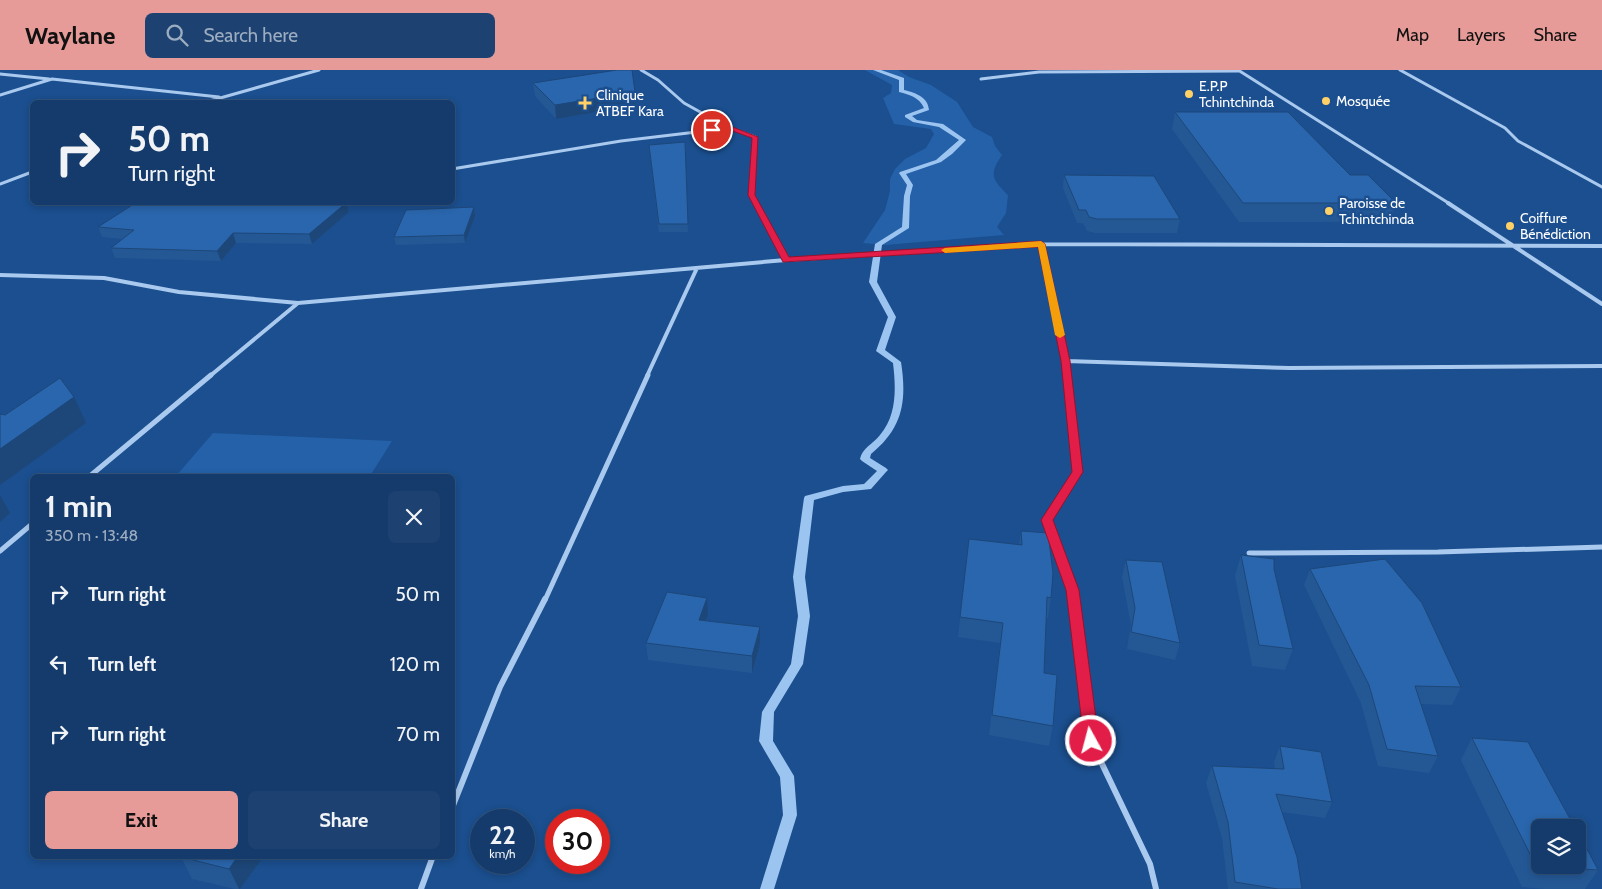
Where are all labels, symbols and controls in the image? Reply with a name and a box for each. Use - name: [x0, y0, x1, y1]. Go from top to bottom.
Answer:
- search box: [145, 13, 495, 58]
- text: Waylane: [25, 21, 115, 50]
- icon: search: [163, 21, 191, 49]
- text: Search here: [203, 24, 298, 47]
- text: Map: [1396, 24, 1429, 46]
- text: Layers: [1457, 24, 1506, 46]
- text: Share: [1534, 24, 1577, 46]
- place label: E.P.P Tchintchinda: [1199, 77, 1274, 111]
- place label: Clinique ATBEF Kara: [596, 86, 664, 120]
- marker: E.P.P Tchintchinda: [1183, 88, 1195, 100]
- place label: Mosquée: [1336, 92, 1390, 110]
- marker: Mosquée: [1320, 95, 1332, 107]
- marker: Clinique ATBEF Kara: [578, 96, 592, 110]
- pin: [691, 109, 733, 151]
- icon: arrive: [698, 116, 726, 144]
- text: 50 m: [128, 117, 210, 160]
- icon: right: [45, 120, 110, 185]
- text: Turn right: [128, 160, 215, 187]
- place label: Paroisse de Tchintchinda: [1339, 194, 1414, 228]
- marker: Paroisse de Tchintchinda: [1323, 205, 1335, 217]
- place label: Coiffure Bénédiction: [1520, 209, 1591, 243]
- marker: Coiffure Bénédiction: [1504, 220, 1516, 232]
- text: 1 min: [45, 488, 113, 525]
- button: close: [388, 491, 440, 543]
- text: 350 m · 13:48: [45, 526, 138, 545]
- icon: right: [45, 580, 73, 608]
- text: Turn right: [88, 583, 166, 606]
- text: 50 m: [396, 583, 440, 606]
- icon: left: [45, 650, 73, 678]
- text: Turn left: [88, 653, 156, 676]
- text: 120 m: [390, 653, 440, 676]
- position arrow: [1064, 714, 1116, 766]
- icon: right: [45, 720, 73, 748]
- text: Turn right: [88, 723, 166, 746]
- text: 70 m: [396, 723, 440, 746]
- button: Exit: [45, 791, 238, 849]
- button: Share: [248, 791, 440, 849]
- speed limit sign: 30: [545, 809, 610, 874]
- map controls: [1531, 819, 1586, 874]
- button: layers: [1531, 819, 1586, 874]
- text: 22: [489, 820, 516, 850]
- text: km/h: [489, 846, 516, 861]

